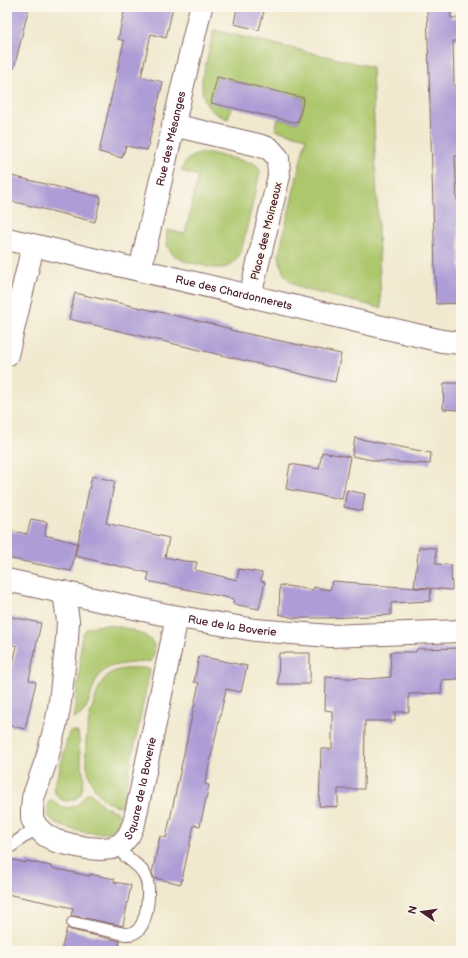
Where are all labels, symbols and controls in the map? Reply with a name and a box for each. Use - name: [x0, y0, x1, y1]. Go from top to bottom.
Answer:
- street label: Rue des Mésanges: [154, 89, 188, 187]
- street label: Place des Moineaux: [248, 181, 285, 282]
- street label: Rue des Chardonnerets: [174, 273, 294, 313]
- street label: Rue de la Boverie: [187, 613, 278, 639]
- street label: Square de la Boverie: [122, 736, 159, 843]
- north arrow: [402, 892, 442, 932]
- text: N: [405, 904, 420, 915]

